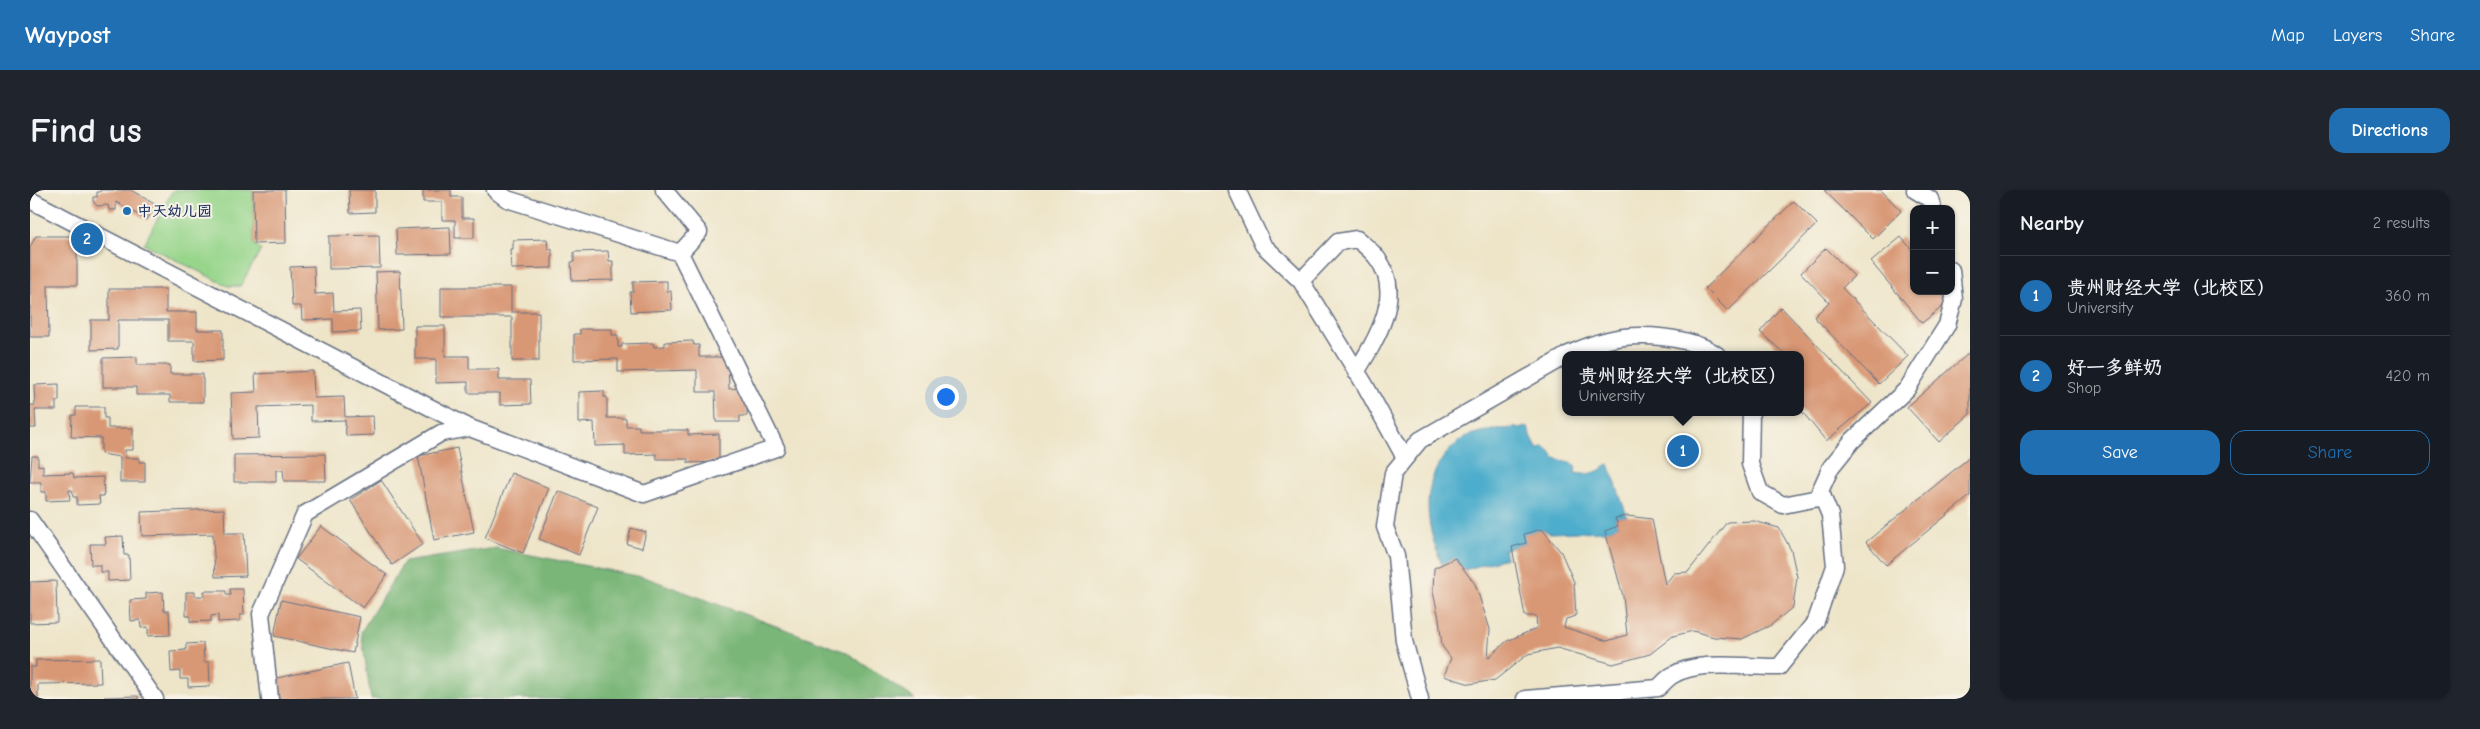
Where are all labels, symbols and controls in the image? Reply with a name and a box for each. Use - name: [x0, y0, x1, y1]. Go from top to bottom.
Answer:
- text: Waypost: [25, 21, 110, 49]
- text: Map: [2271, 25, 2305, 46]
- text: Layers: [2333, 25, 2382, 46]
- text: Share: [2410, 25, 2455, 46]
- button: Directions: [2329, 108, 2450, 153]
- text: Find us: [30, 110, 142, 151]
- place label: 中天幼儿园: [137, 202, 212, 220]
- marker: 中天幼儿园: [121, 205, 133, 217]
- map controls: [1910, 205, 1955, 295]
- button: +: [1910, 205, 1955, 250]
- text: Nearby: [2020, 211, 2084, 235]
- text: 2 results: [2373, 214, 2430, 232]
- pin: 2: [71, 220, 103, 258]
- button: −: [1910, 250, 1955, 295]
- text: 贵州财经大学（北校区）: [2067, 277, 2276, 299]
- text: 1: [2033, 287, 2039, 305]
- text: 360 m: [2385, 287, 2430, 305]
- text: University: [2067, 299, 2133, 317]
- popup: [1562, 351, 1804, 416]
- text: 好一多鲜奶: [2067, 357, 2162, 379]
- text: 贵州财经大学（北校区）: [1578, 365, 1788, 387]
- text: 2: [2032, 367, 2040, 385]
- text: 420 m: [2386, 367, 2430, 385]
- text: Shop: [2067, 379, 2101, 397]
- your location: [933, 384, 959, 410]
- text: University: [1578, 387, 1645, 405]
- button: Save: [2020, 430, 2220, 475]
- button: Share: [2230, 430, 2430, 475]
- pin: 1: [1667, 432, 1699, 470]

